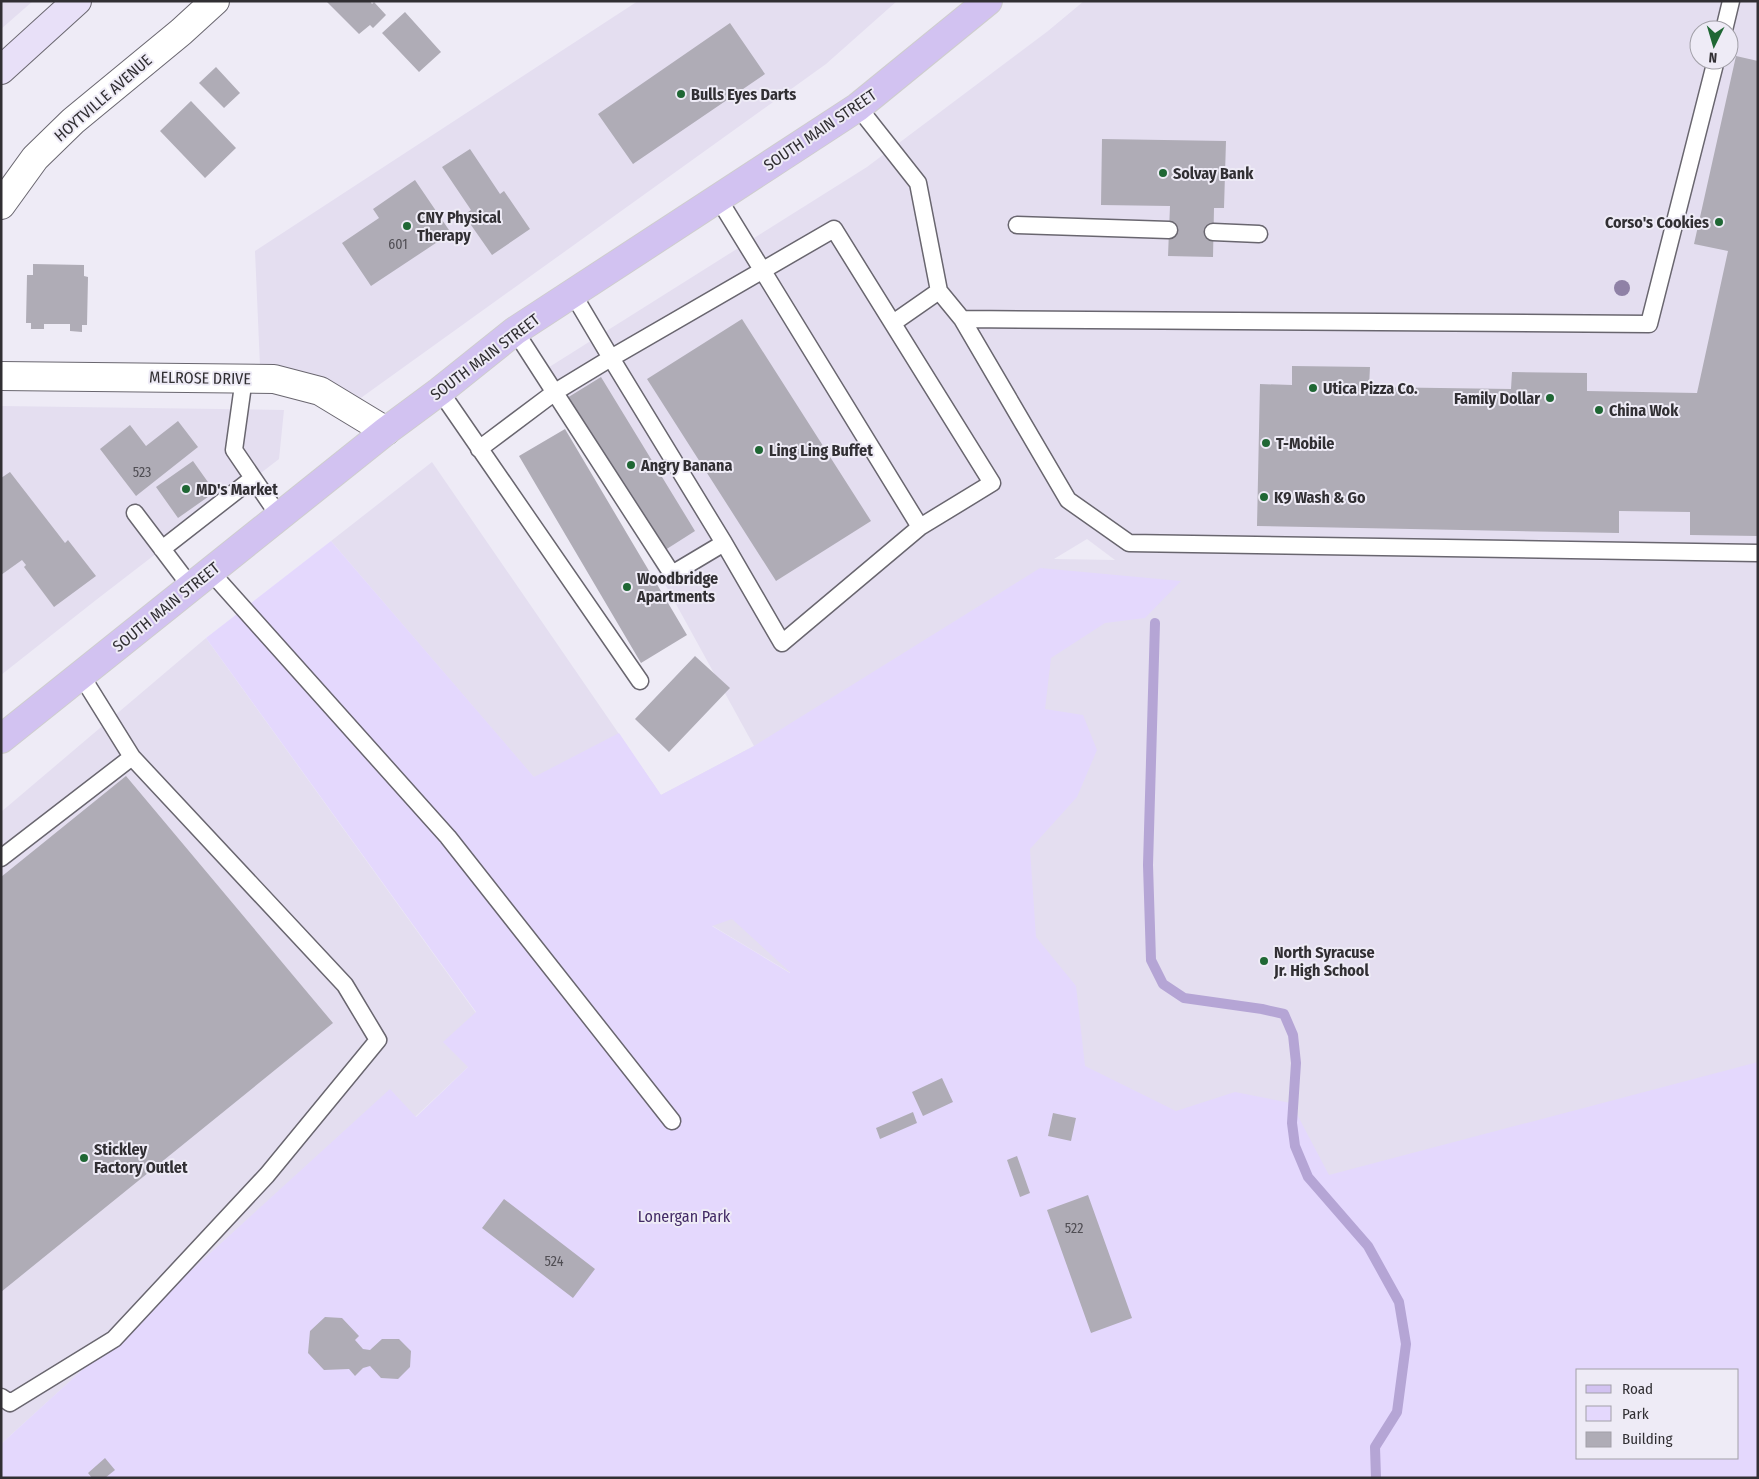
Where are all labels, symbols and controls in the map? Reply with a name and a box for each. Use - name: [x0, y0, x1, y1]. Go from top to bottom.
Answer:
- north arrow: [1689, 20, 1739, 70]
- text: N: [1708, 49, 1718, 66]
- street label: HOYTVILLE AVENUE: [50, 51, 156, 145]
- place label: Bulls Eyes Darts: [691, 85, 796, 104]
- street label: SOUTH MAIN STREET: [760, 85, 880, 175]
- marker: Bulls Eyes Darts: [675, 88, 687, 100]
- place label: Solvay Bank: [1173, 164, 1254, 183]
- marker: Solvay Bank: [1157, 167, 1169, 179]
- place label: CNY Physical Therapy: [417, 208, 502, 245]
- place label: Corso's Cookies: [1605, 213, 1709, 232]
- marker: Corso's Cookies: [1713, 216, 1725, 228]
- marker: CNY Physical Therapy: [401, 220, 413, 232]
- house number: 601: [388, 236, 408, 253]
- street label: SOUTH MAIN STREET: [427, 309, 544, 404]
- street label: MELROSE DRIVE: [149, 368, 251, 388]
- place label: Utica Pizza Co.: [1323, 379, 1418, 398]
- marker: Utica Pizza Co.: [1307, 382, 1319, 394]
- place label: Family Dollar: [1454, 389, 1540, 408]
- marker: Family Dollar: [1544, 392, 1556, 404]
- place label: China Wok: [1609, 401, 1679, 420]
- marker: China Wok: [1593, 404, 1605, 416]
- place label: T-Mobile: [1276, 434, 1334, 453]
- marker: T-Mobile: [1260, 437, 1272, 449]
- place label: Ling Ling Buffet: [769, 441, 873, 460]
- marker: Ling Ling Buffet: [753, 444, 765, 456]
- place label: Angry Banana: [640, 456, 732, 475]
- marker: Angry Banana: [625, 459, 637, 471]
- house number: 523: [133, 464, 151, 481]
- place label: MD's Market: [196, 480, 278, 499]
- marker: MD's Market: [180, 483, 192, 495]
- place label: K9 Wash & Go: [1274, 488, 1366, 507]
- marker: K9 Wash & Go: [1258, 491, 1270, 503]
- street label: SOUTH MAIN STREET: [109, 558, 224, 656]
- place label: Woodbridge Apartments: [636, 569, 718, 606]
- marker: Woodbridge Apartments: [621, 581, 633, 593]
- place label: North Syracuse Jr. High School: [1273, 943, 1375, 980]
- marker: North Syracuse Jr. High School: [1258, 955, 1270, 967]
- place label: Stickley Factory Outlet: [94, 1140, 188, 1177]
- marker: Stickley Factory Outlet: [78, 1152, 90, 1164]
- park label: Lonergan Park: [638, 1207, 731, 1226]
- house number: 522: [1065, 1220, 1083, 1237]
- house number: 524: [545, 1253, 564, 1270]
- legend: [1576, 1369, 1739, 1459]
- text: Road: [1622, 1380, 1653, 1398]
- text: Park: [1622, 1405, 1649, 1423]
- text: Building: [1622, 1430, 1673, 1448]

